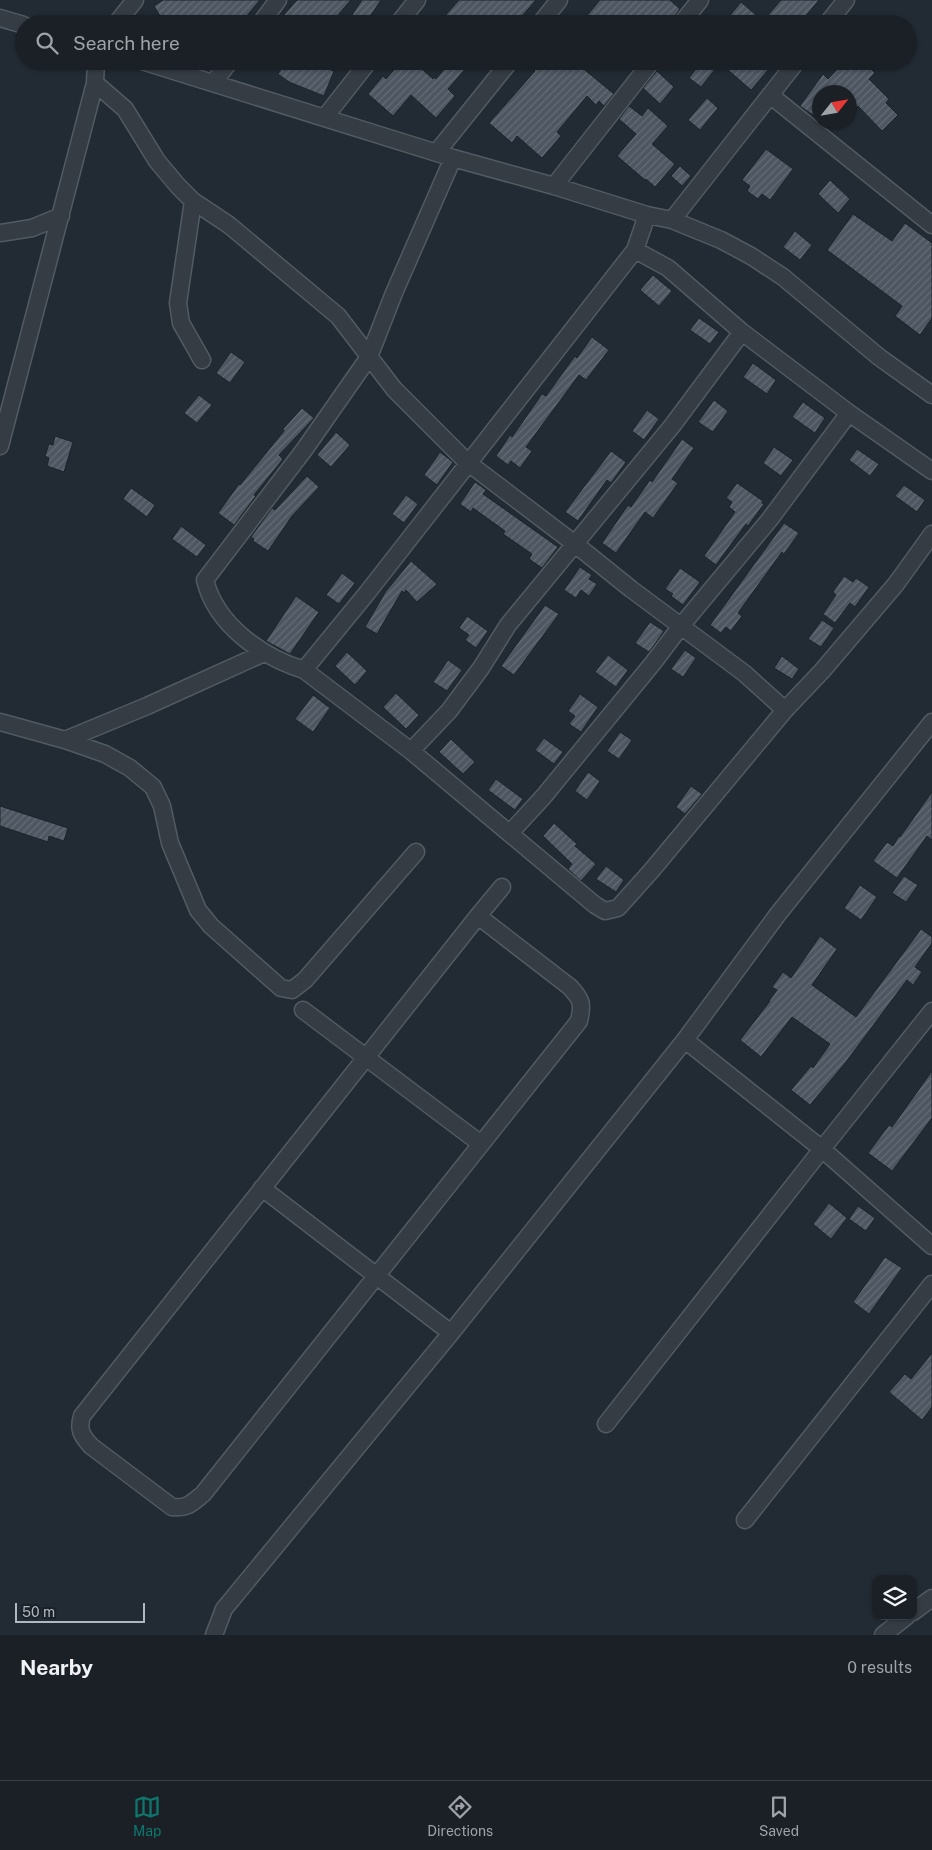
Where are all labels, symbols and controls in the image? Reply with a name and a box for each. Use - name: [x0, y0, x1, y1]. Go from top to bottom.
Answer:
- search box: [15, 15, 917, 70]
- icon: search: [33, 29, 61, 57]
- text: Search here: [73, 32, 180, 54]
- north arrow: [812, 85, 857, 130]
- map controls: [872, 1575, 917, 1620]
- button: layers: [872, 1575, 917, 1620]
- scale bar: [15, 1600, 145, 1623]
- text: 50 m: [22, 1604, 55, 1620]
- text: Nearby: [20, 1655, 93, 1680]
- text: 0 results: [847, 1658, 912, 1677]
- tab: Map: [133, 1793, 161, 1839]
- tab: Directions: [427, 1793, 493, 1839]
- tab: Saved: [759, 1793, 799, 1839]

